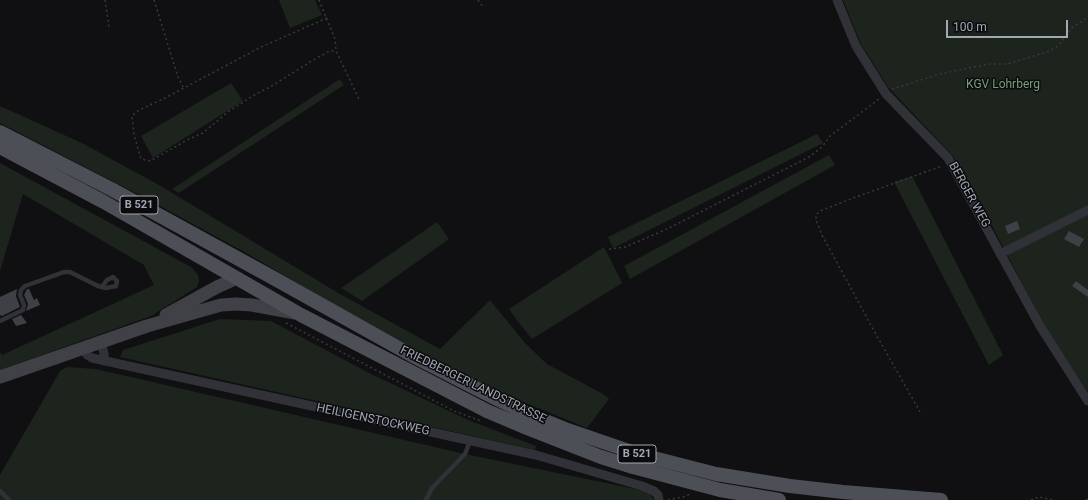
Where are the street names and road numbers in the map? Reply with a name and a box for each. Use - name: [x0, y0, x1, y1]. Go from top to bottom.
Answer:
- street label: BERGER WEG: [945, 160, 993, 230]
- road number: B 521: [120, 196, 158, 214]
- street label: FRIEDBERGER LANDSTRASSE: [398, 343, 548, 427]
- street label: HEILIGENSTOCKWEG: [315, 401, 431, 439]
- road number: B 521: [618, 445, 656, 463]

